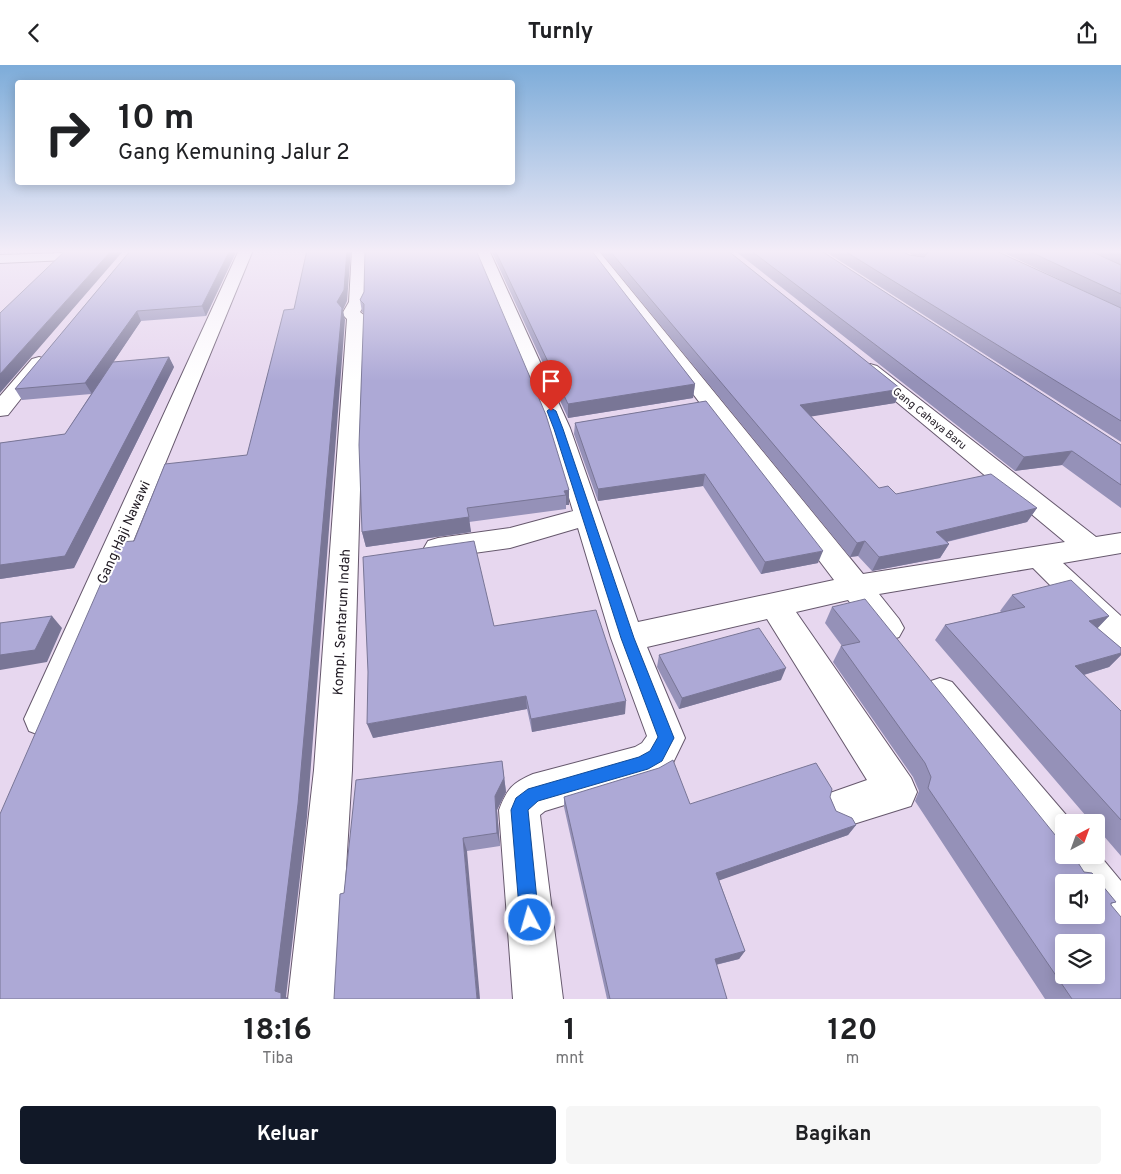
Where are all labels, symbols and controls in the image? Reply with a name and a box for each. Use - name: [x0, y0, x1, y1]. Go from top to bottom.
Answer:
- icon: back: [20, 19, 48, 47]
- text: Turnly: [528, 19, 593, 46]
- icon: share: [1073, 19, 1101, 47]
- text: 10 m: [118, 97, 194, 141]
- icon: right: [35, 100, 100, 165]
- text: Gang Kemuning Jalur 2: [118, 140, 350, 167]
- pin: [530, 360, 572, 411]
- icon: arrive: [537, 367, 565, 395]
- street label: Gang Cahaya Baru: [890, 385, 969, 453]
- street label: Gang Haji Nawawi: [94, 478, 155, 587]
- street label: Kompl. Sentarum Indah: [330, 548, 355, 696]
- north arrow: [1055, 814, 1105, 864]
- map controls: [1055, 814, 1105, 984]
- button: sound: [1055, 874, 1105, 924]
- position arrow: [503, 893, 555, 945]
- button: layers: [1055, 934, 1105, 984]
- text: 18:16: [243, 1013, 312, 1050]
- text: 1: [564, 1013, 576, 1050]
- text: 120: [827, 1013, 878, 1050]
- text: Tiba: [262, 1049, 293, 1069]
- text: mnt: [555, 1049, 584, 1069]
- text: m: [846, 1049, 859, 1069]
- button: Keluar: [20, 1106, 556, 1164]
- button: Bagikan: [566, 1106, 1101, 1164]

